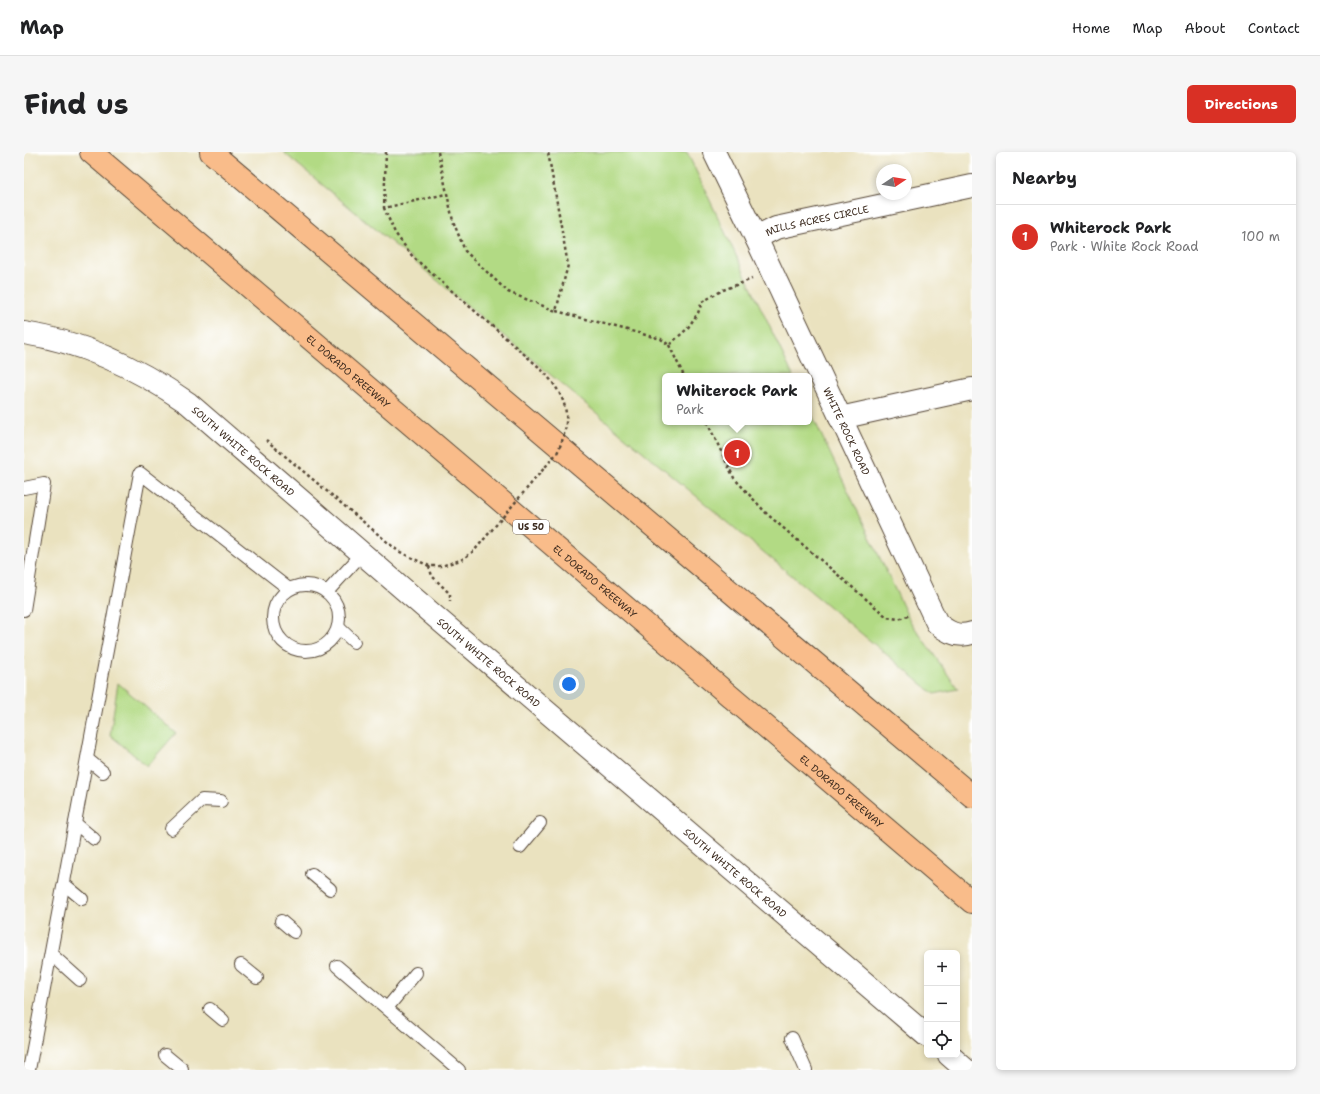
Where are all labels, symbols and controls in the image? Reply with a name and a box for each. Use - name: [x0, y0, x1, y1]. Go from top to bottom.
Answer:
- text: Map: [20, 15, 64, 40]
- text: Home: [1072, 19, 1111, 37]
- text: Map: [1133, 19, 1163, 37]
- text: About: [1185, 19, 1226, 37]
- text: Contact: [1248, 19, 1300, 37]
- text: Find us: [24, 85, 129, 123]
- button: Directions: [1187, 85, 1296, 123]
- north arrow: [876, 164, 912, 200]
- text: Nearby: [1012, 167, 1077, 189]
- street label: MILLS ACRES CIRCLE: [763, 202, 870, 239]
- text: Whiterock Park: [1050, 218, 1172, 238]
- text: 1: [1022, 228, 1028, 245]
- text: 100 m: [1241, 228, 1280, 245]
- text: Park · White Rock Road: [1050, 238, 1199, 255]
- street label: EL DORADO FREEWAY: [304, 332, 393, 411]
- popup: [662, 373, 812, 425]
- text: Whiterock Park: [676, 381, 798, 401]
- street label: WHITE ROCK ROAD: [821, 385, 873, 477]
- text: Park: [676, 401, 704, 418]
- street label: SOUTH WHITE ROCK ROAD: [189, 403, 298, 499]
- pin: 1: [724, 438, 750, 468]
- road number: US 50: [513, 520, 549, 534]
- street label: EL DORADO FREEWAY: [550, 542, 640, 621]
- street label: SOUTH WHITE ROCK ROAD: [435, 615, 543, 710]
- your location: [559, 674, 579, 694]
- street label: EL DORADO FREEWAY: [797, 752, 887, 831]
- street label: SOUTH WHITE ROCK ROAD: [681, 825, 790, 920]
- map controls: [924, 950, 960, 1058]
- button: +: [924, 950, 960, 986]
- button: −: [924, 986, 960, 1022]
- button: locate: [924, 1022, 960, 1058]

